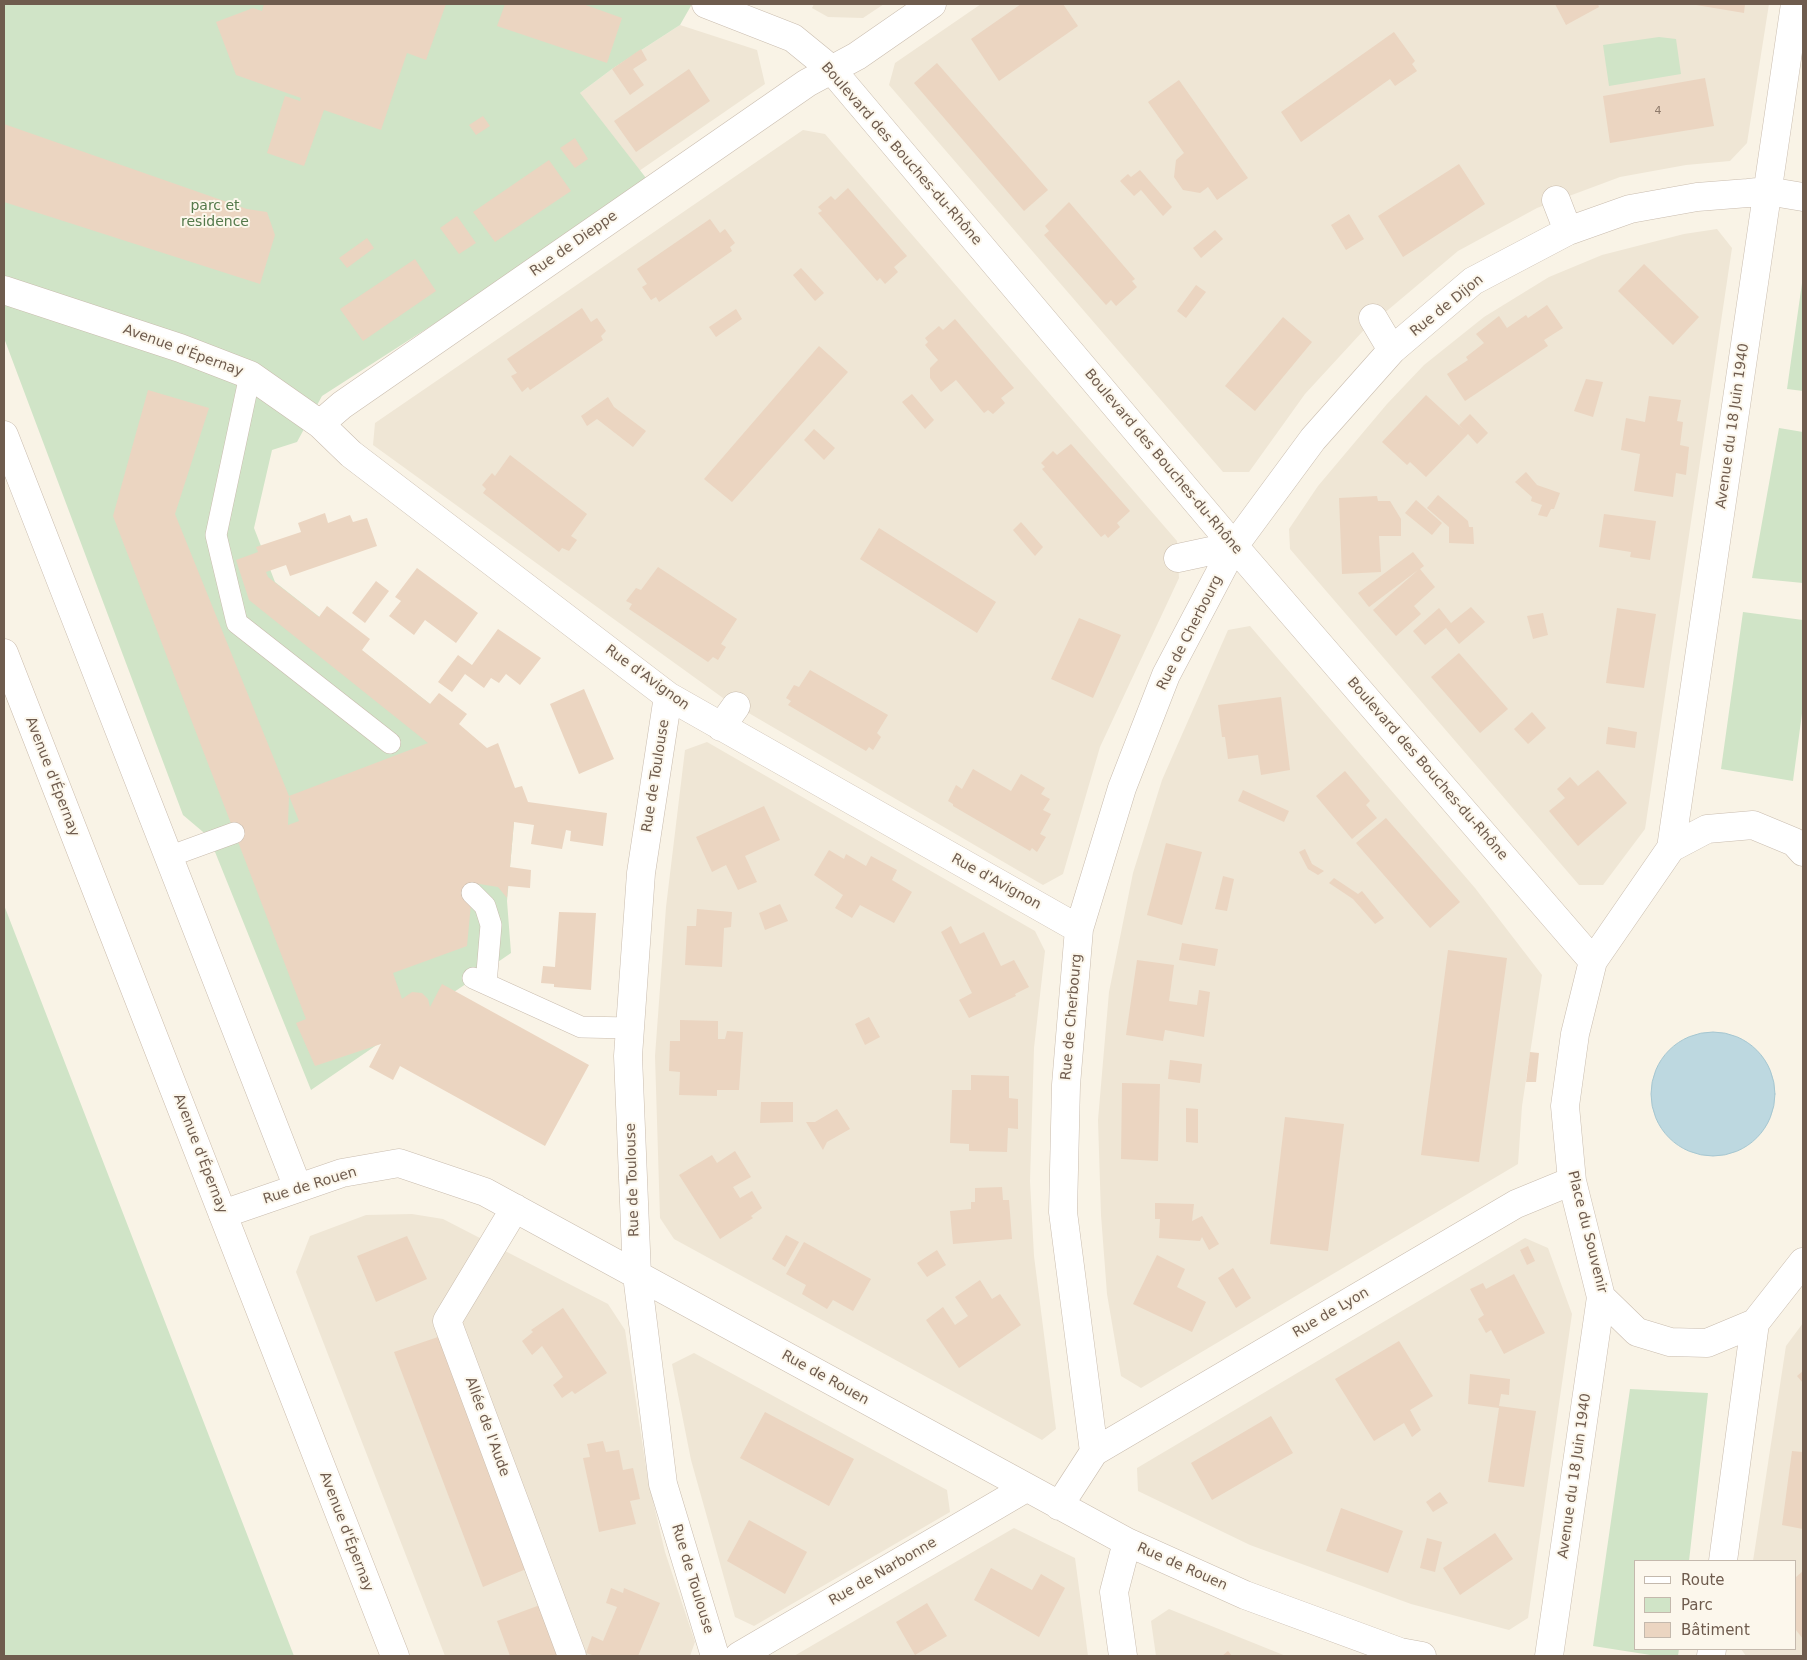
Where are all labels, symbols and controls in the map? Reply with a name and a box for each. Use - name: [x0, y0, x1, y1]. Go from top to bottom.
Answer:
- street label: Boulevard des Bouches-du-Rhône: [817, 59, 985, 249]
- house number: 4: [1655, 104, 1661, 118]
- park label: parc et residence: [181, 198, 249, 230]
- street label: Rue de Dieppe: [527, 208, 621, 280]
- street label: Rue de Dijon: [1407, 271, 1487, 341]
- street label: Avenue d'Épernay: [121, 321, 245, 381]
- street label: Avenue du 18 Juin 1940: [1713, 342, 1753, 510]
- street label: Boulevard des Bouches-du-Rhône: [1081, 366, 1245, 558]
- street label: Rue de Cherbourg: [1154, 573, 1226, 693]
- street label: Rue d'Avignon: [602, 642, 692, 714]
- street label: Boulevard des Bouches-du-Rhône: [1343, 674, 1511, 864]
- street label: Avenue d'Épernay: [21, 715, 83, 839]
- street label: Rue de Toulouse: [639, 718, 673, 834]
- street label: Rue d'Avignon: [948, 850, 1044, 914]
- street label: Rue de Cherbourg: [1058, 953, 1086, 1081]
- street label: Avenue d'Épernay: [169, 1092, 231, 1216]
- street label: Rue de Toulouse: [623, 1123, 643, 1237]
- street label: Rue de Rouen: [261, 1164, 359, 1208]
- street label: Place du Souvenir: [1564, 1169, 1610, 1295]
- street label: Rue de Lyon: [1290, 1284, 1372, 1342]
- street label: Rue de Rouen: [779, 1347, 871, 1409]
- street label: Allée de l'Aude: [461, 1375, 513, 1479]
- street label: Avenue du 18 Juin 1940: [1555, 1392, 1595, 1560]
- street label: Avenue d'Épernay: [315, 1470, 377, 1594]
- street label: Rue de Toulouse: [667, 1522, 717, 1636]
- street label: Rue de Narbonne: [826, 1534, 940, 1610]
- street label: Rue de Rouen: [1134, 1540, 1230, 1594]
- legend: [1634, 1560, 1797, 1650]
- text: Route: [1681, 1571, 1725, 1589]
- text: Parc: [1681, 1596, 1713, 1614]
- text: Bâtiment: [1681, 1621, 1750, 1639]

